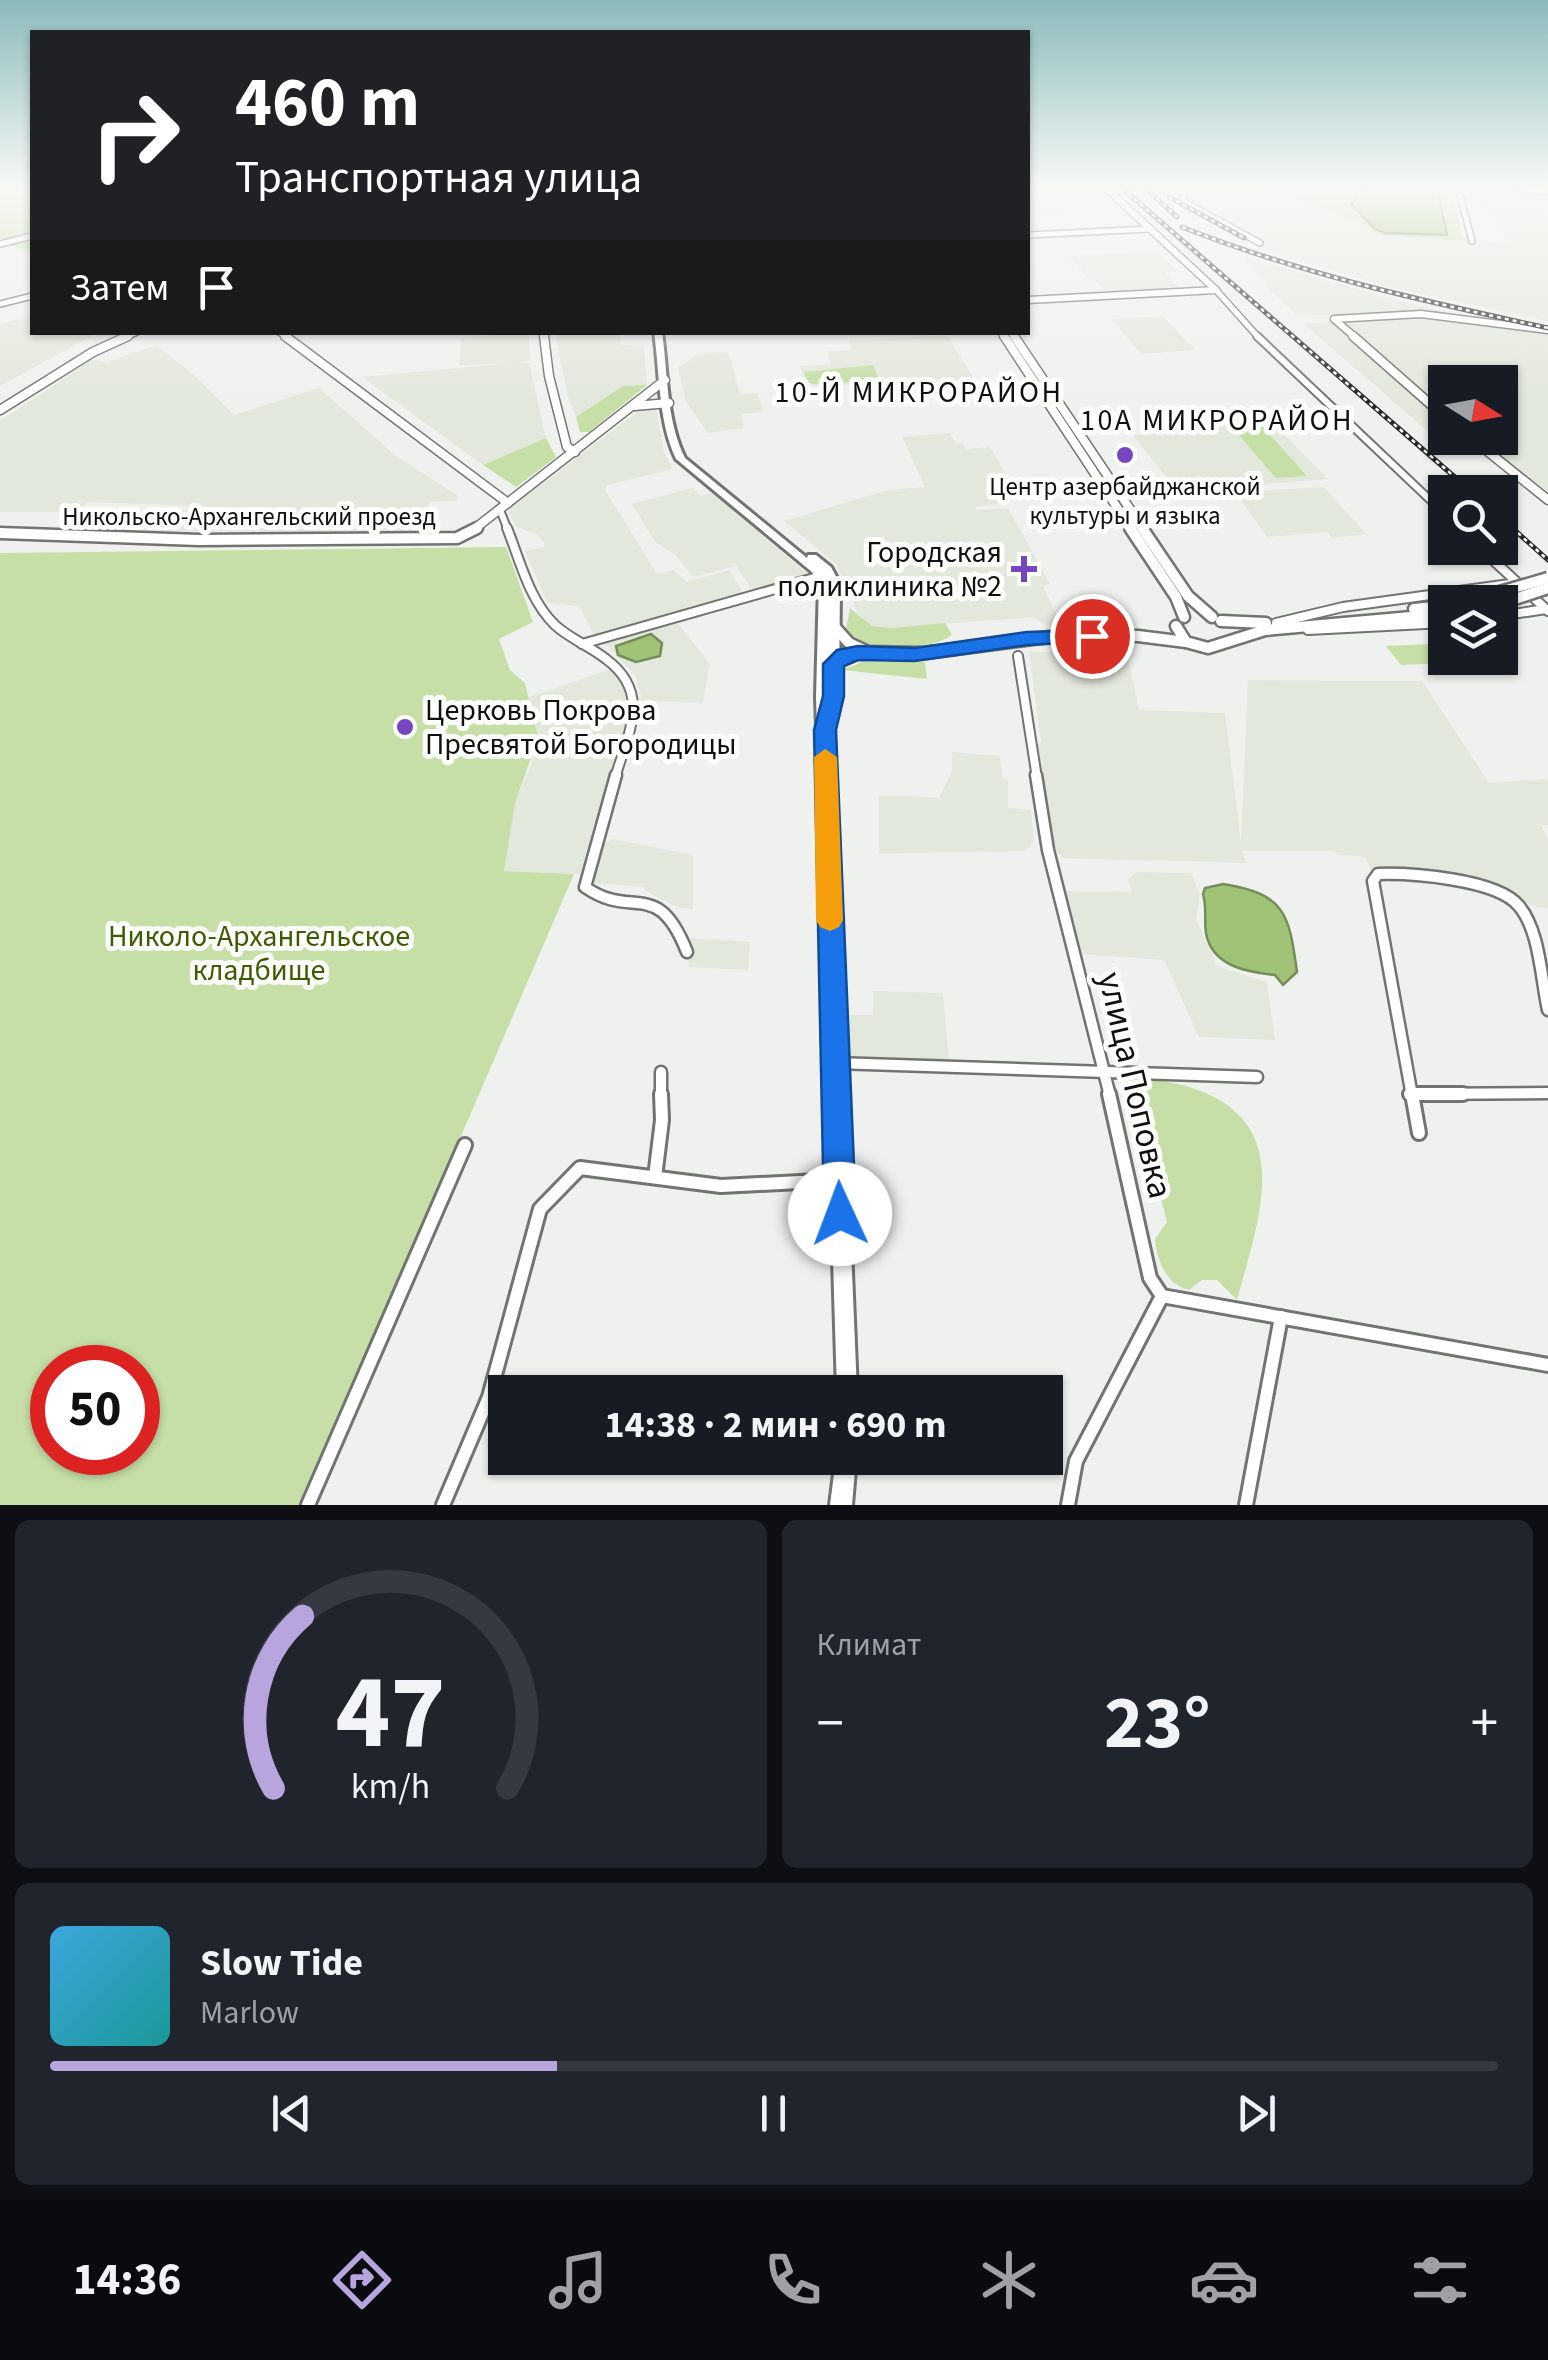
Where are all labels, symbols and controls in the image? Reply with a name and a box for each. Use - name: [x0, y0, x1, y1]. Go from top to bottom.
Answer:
- text: 460 m: [235, 53, 420, 153]
- icon: right: [70, 70, 200, 200]
- text: Транспортная улица: [235, 146, 642, 210]
- icon: arrive: [189, 260, 244, 315]
- text: Затем: [70, 261, 169, 315]
- north arrow: [1428, 365, 1518, 455]
- map controls: [1428, 365, 1518, 675]
- district label: 10-Й МИКРОРАЙОН: [774, 371, 1064, 414]
- district label: 10А МИКРОРАЙОН: [1080, 399, 1354, 442]
- marker: Центр азербайджанской культуры и языка: [1114, 444, 1136, 466]
- place label: Центр азербайджанской культуры и языка: [989, 469, 1261, 534]
- button: search: [1428, 475, 1518, 565]
- street label: Никольско-Архангельский проезд: [62, 499, 436, 535]
- place label: Городская поликлиника №2: [777, 531, 1002, 608]
- marker: Городская поликлиника №2: [1011, 556, 1037, 582]
- button: layers: [1428, 585, 1518, 675]
- pin: [1050, 594, 1135, 679]
- icon: arrive: [1065, 609, 1120, 664]
- place label: Церковь Покрова Пресвятой Богородицы: [425, 689, 737, 766]
- marker: Церковь Покрова Пресвятой Богородицы: [394, 716, 416, 738]
- park label: Николо-Архангельское кладбище: [108, 915, 410, 992]
- street label: улица Поповка: [1085, 967, 1185, 1203]
- position arrow: [788, 1162, 892, 1266]
- speed limit sign: 50: [30, 1345, 160, 1475]
- text: 14:38 · 2 мин · 690 m: [604, 1398, 947, 1452]
- text: Климат: [817, 1622, 921, 1668]
- text: 47: [336, 1640, 446, 1788]
- text: 23°: [1104, 1670, 1211, 1777]
- text: −: [817, 1685, 844, 1763]
- text: +: [1471, 1685, 1498, 1763]
- text: km/h: [351, 1761, 430, 1812]
- text: Slow Tide: [200, 1936, 363, 1990]
- text: Marlow: [200, 1990, 299, 2036]
- icon: previous: [264, 2086, 319, 2141]
- icon: pause: [746, 2086, 801, 2141]
- icon: next: [1229, 2086, 1284, 2141]
- icon: directions: [327, 2245, 397, 2315]
- icon: music: [543, 2245, 613, 2315]
- icon: phone: [758, 2245, 828, 2315]
- icon: climate: [974, 2245, 1044, 2315]
- icon: car: [1189, 2245, 1259, 2315]
- icon: filters: [1405, 2245, 1475, 2315]
- text: 14:36: [73, 2248, 181, 2312]

